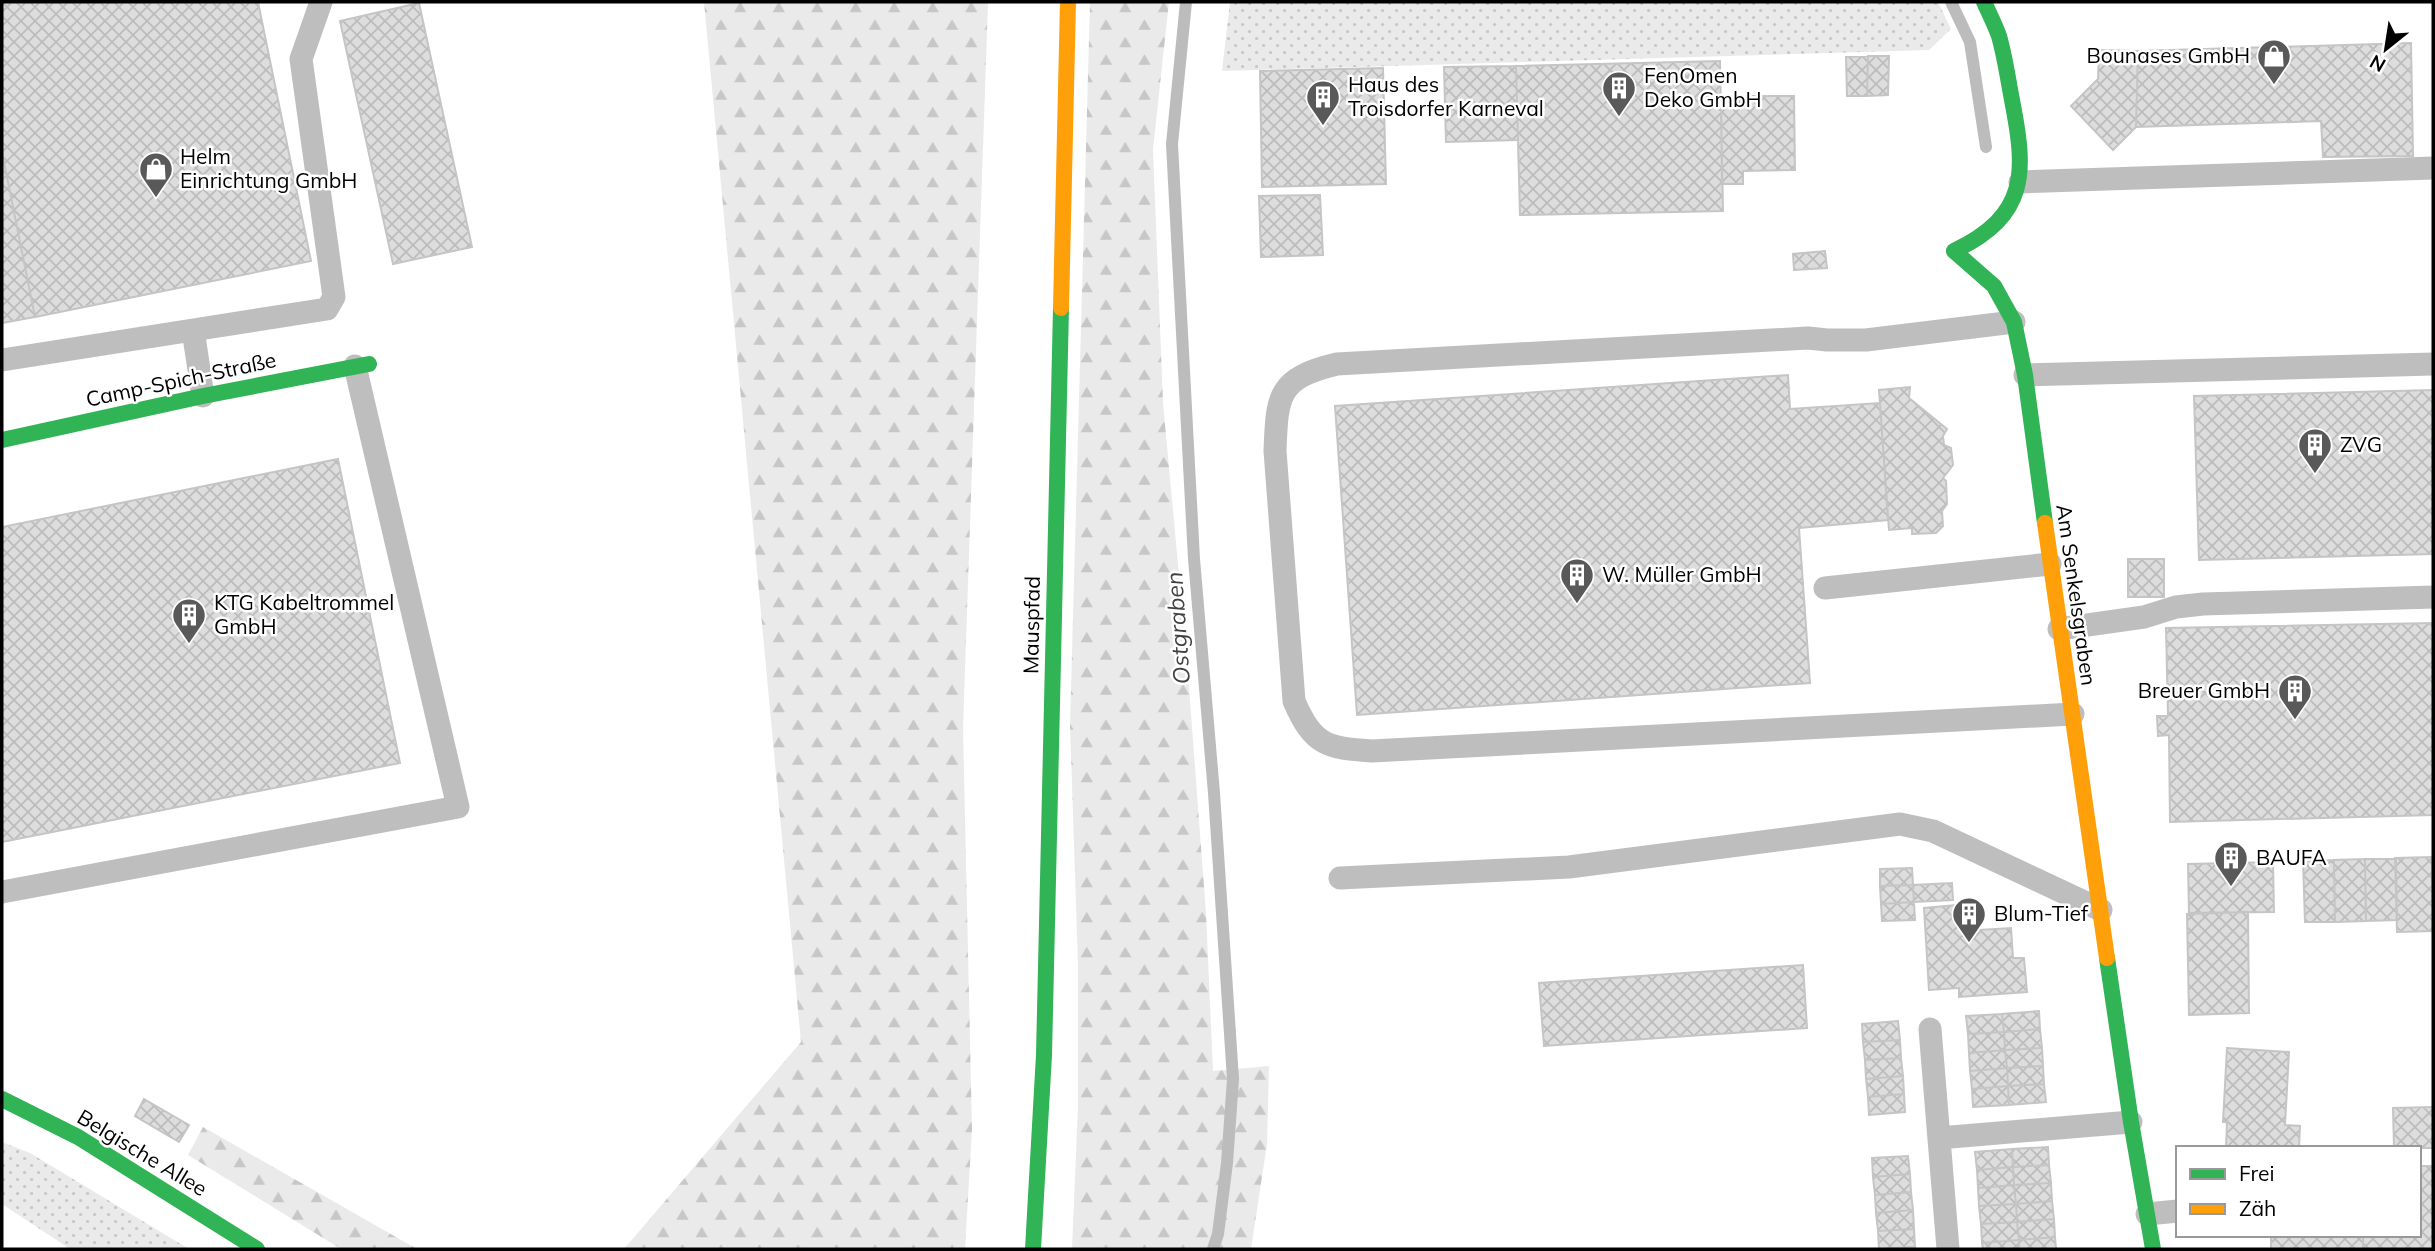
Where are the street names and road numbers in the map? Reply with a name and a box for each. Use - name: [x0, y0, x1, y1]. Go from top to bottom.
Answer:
- street label: Camp-Spich-Straße: [83, 346, 278, 412]
- street label: Am Senkelsgraben: [2051, 503, 2103, 687]
- street label: Mauspfad: [1017, 576, 1045, 674]
- street label: Belgische Allee: [73, 1103, 212, 1201]

